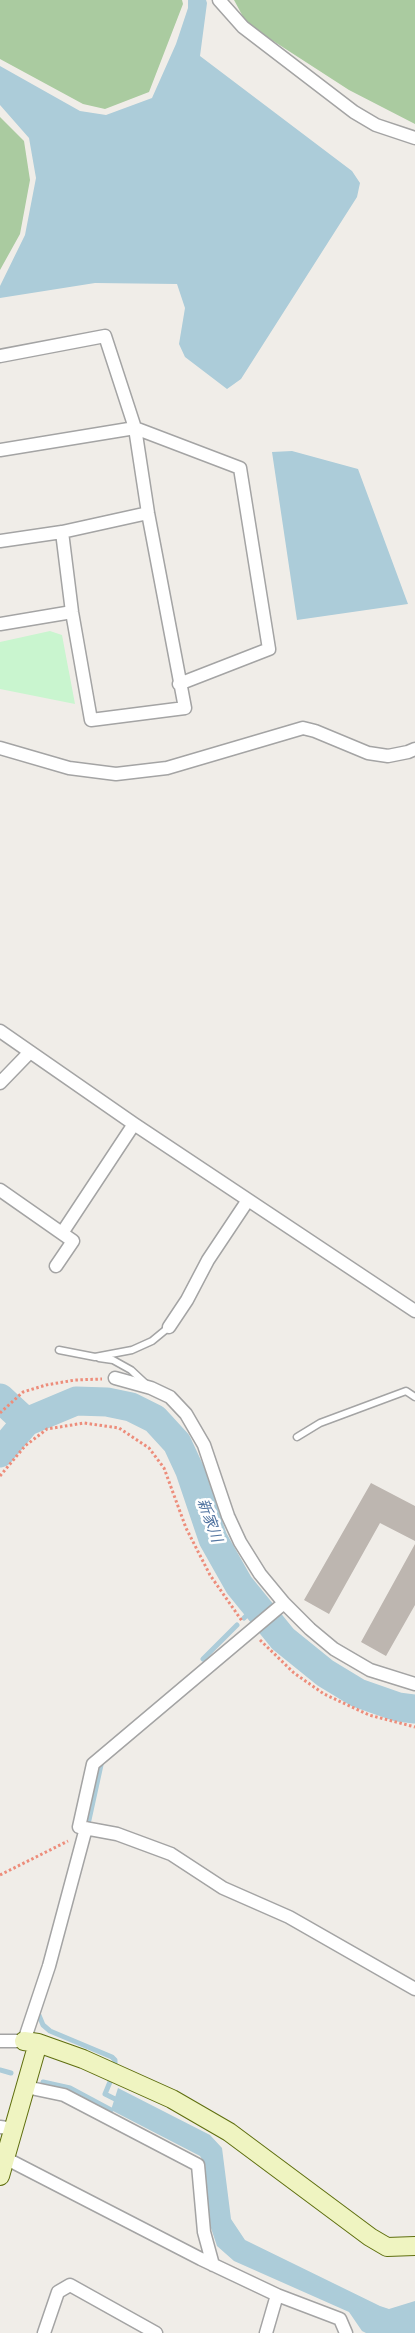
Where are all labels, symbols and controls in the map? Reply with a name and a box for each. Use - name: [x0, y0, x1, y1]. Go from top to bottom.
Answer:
- water label: 新家川: [192, 1497, 224, 1545]

